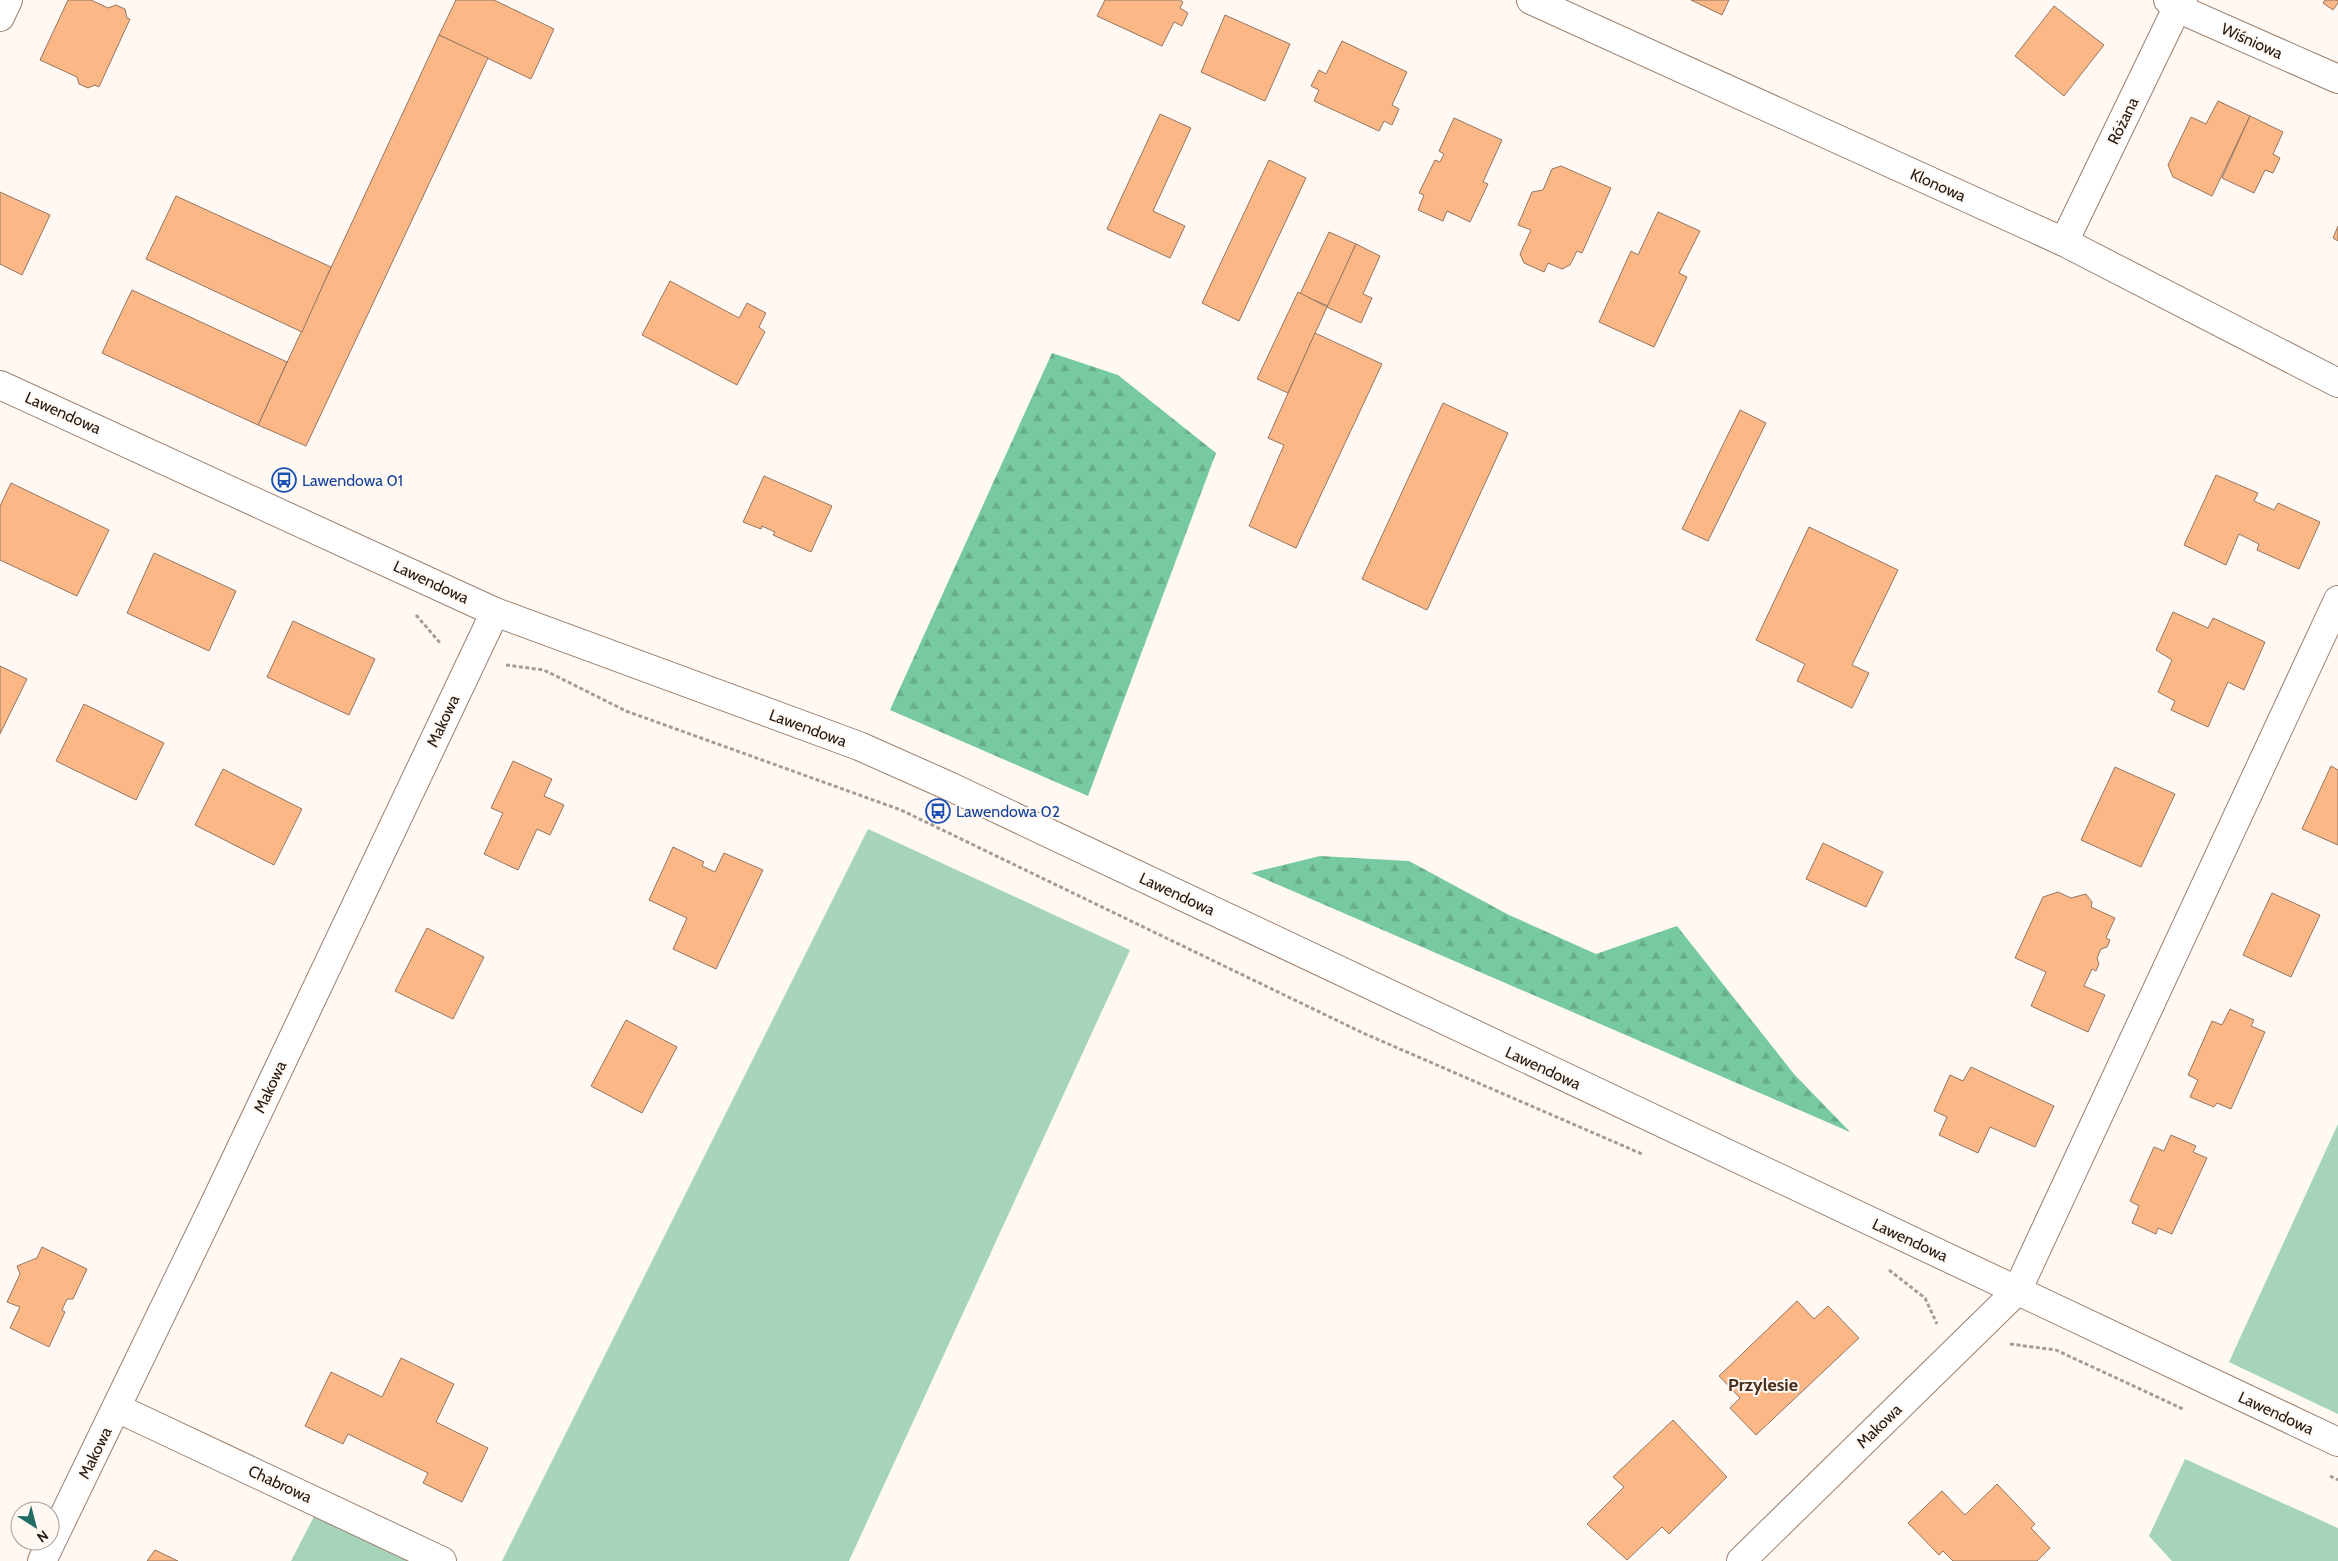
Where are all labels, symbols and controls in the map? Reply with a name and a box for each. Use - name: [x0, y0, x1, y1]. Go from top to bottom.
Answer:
- street label: Wiśniowa: [2218, 19, 2286, 63]
- street label: Różana: [2104, 94, 2143, 148]
- street label: Klonowa: [1907, 164, 1969, 206]
- street label: Lawendowa: [22, 388, 104, 438]
- bus stop icon: Lawendowa 01: [271, 467, 297, 493]
- place label: Lawendowa 01: [302, 471, 403, 490]
- street label: Lawendowa: [390, 556, 472, 608]
- street label: Makowa: [423, 692, 463, 750]
- street label: Lawendowa: [767, 705, 850, 751]
- bus stop icon: Lawendowa 02: [925, 798, 951, 824]
- place label: Lawendowa 02: [956, 802, 1060, 821]
- street label: Lawendowa: [1136, 868, 1218, 920]
- street label: Lawendowa: [1502, 1042, 1584, 1094]
- street label: Makowa: [250, 1058, 290, 1116]
- street label: Lawendowa: [1869, 1214, 1951, 1266]
- district label: Przylesie: [1728, 1374, 1798, 1396]
- street label: Lawendowa: [2235, 1387, 2317, 1439]
- street label: Makowa: [1853, 1400, 1906, 1452]
- street label: Makowa: [74, 1424, 116, 1482]
- street label: Chabrowa: [245, 1461, 315, 1507]
- north arrow: [10, 1501, 60, 1551]
- text: N: [33, 1526, 52, 1547]

